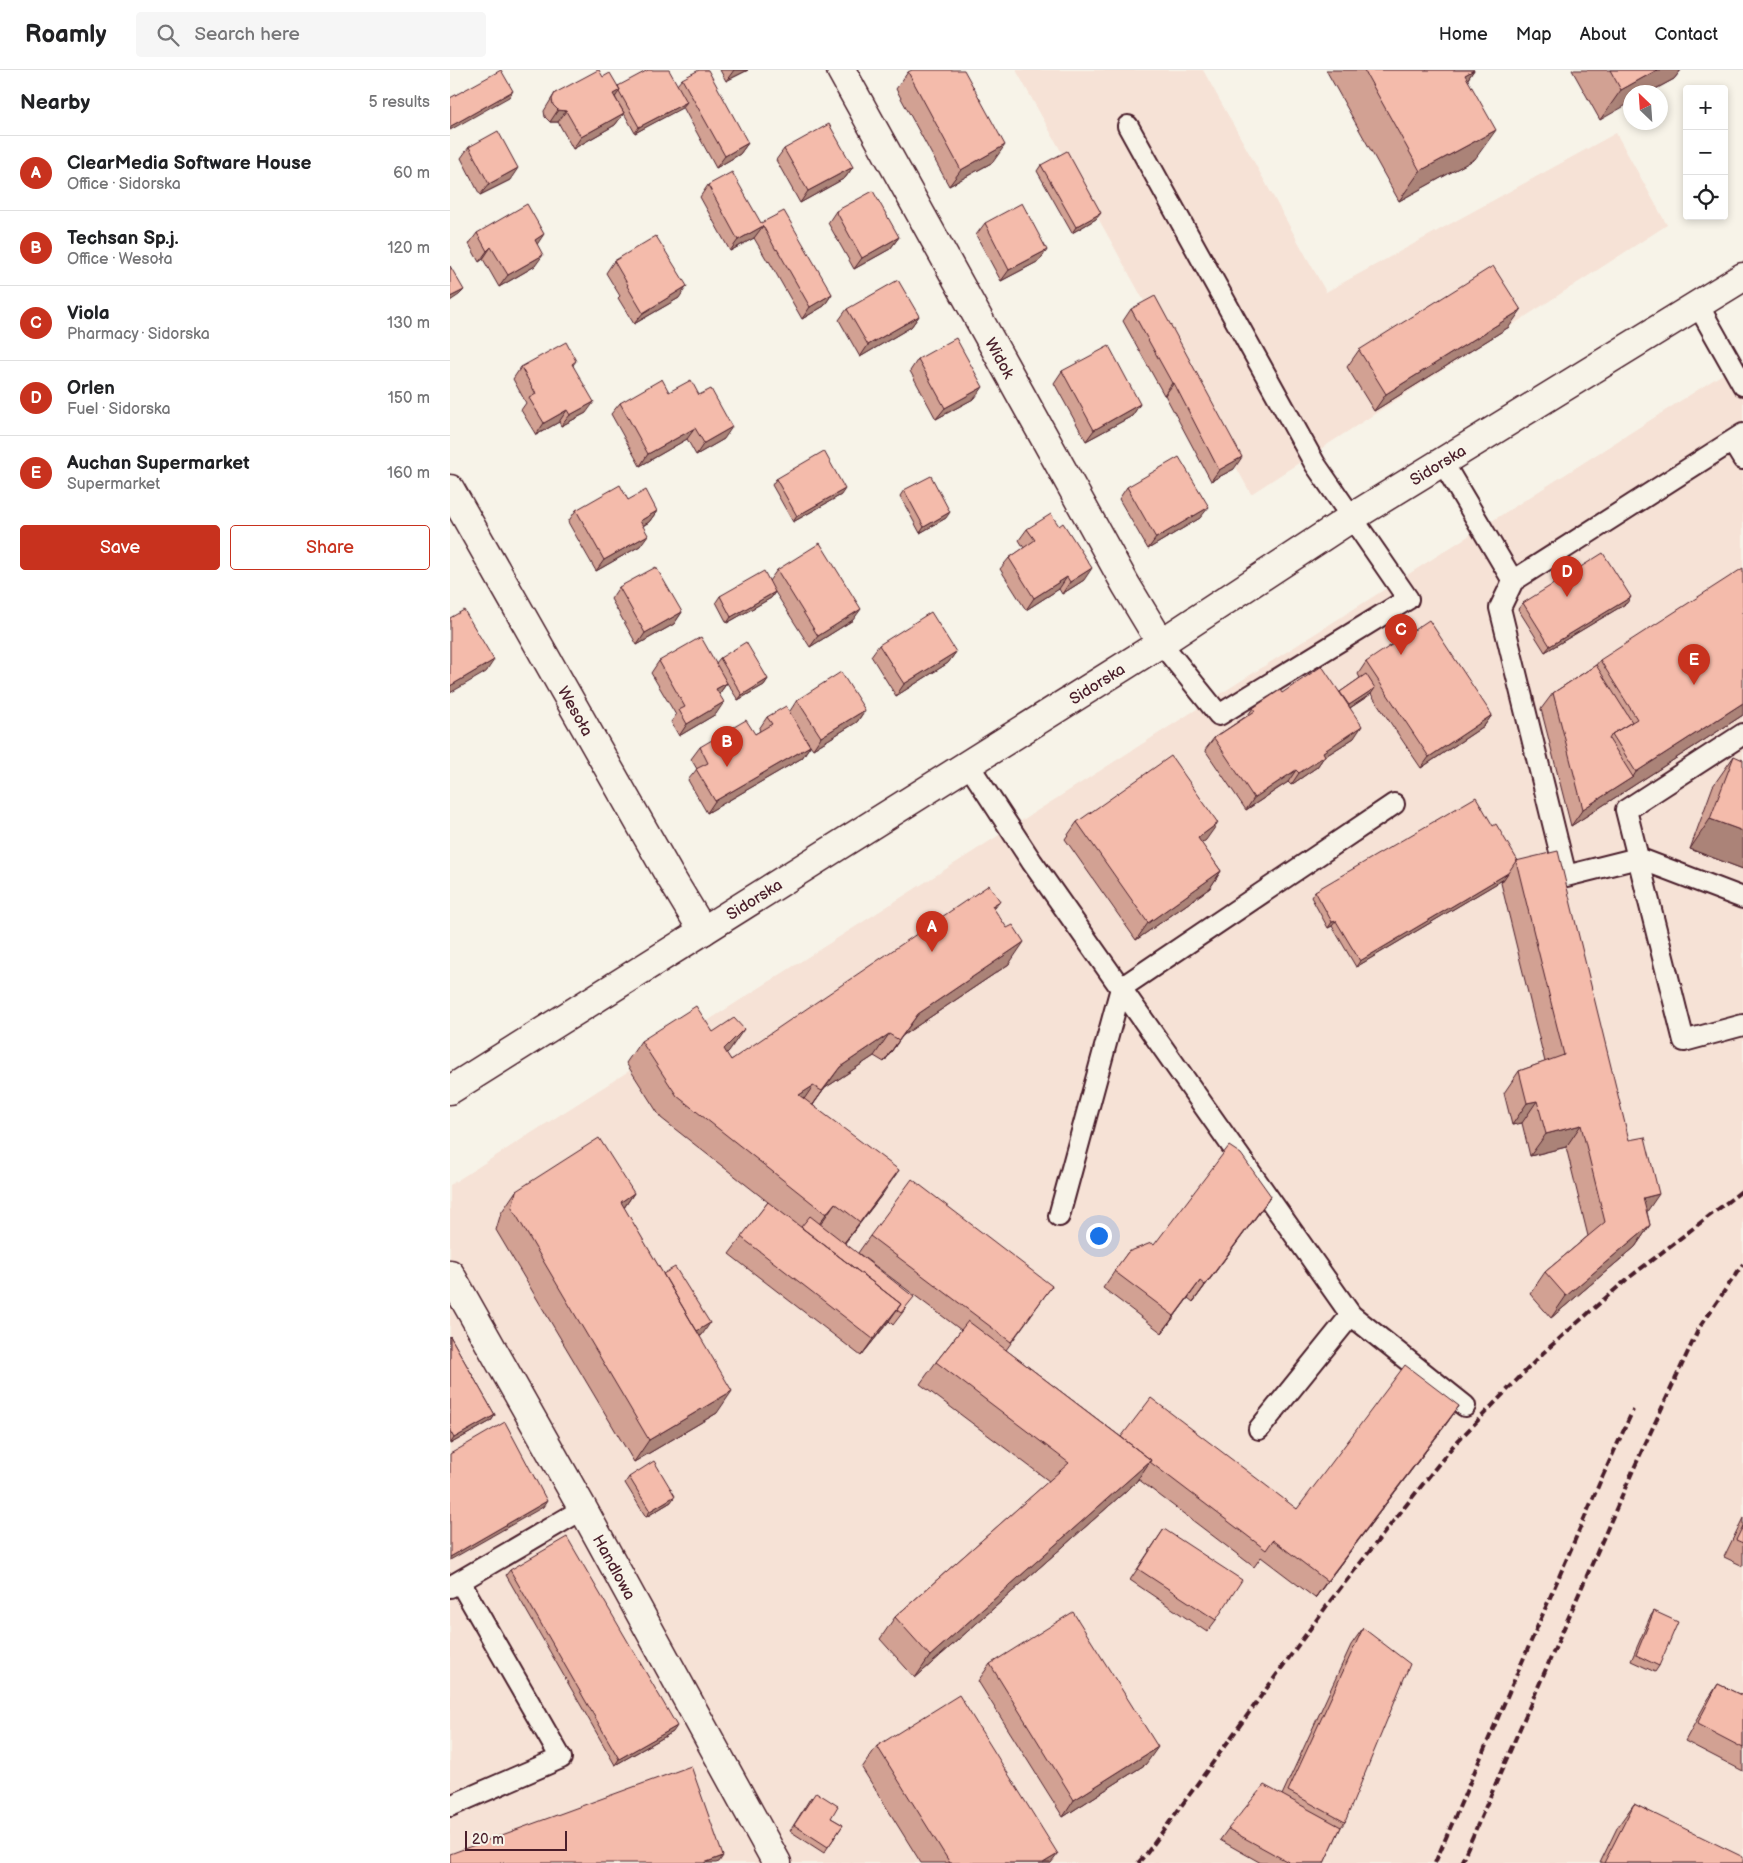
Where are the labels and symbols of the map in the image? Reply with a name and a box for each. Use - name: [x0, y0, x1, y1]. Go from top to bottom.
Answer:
- north arrow: [1623, 85, 1668, 130]
- street label: Widok: [980, 335, 1018, 382]
- street label: Sidorska: [1407, 442, 1470, 490]
- pin: D: [1551, 556, 1583, 597]
- pin: C: [1385, 614, 1417, 655]
- pin: E: [1678, 644, 1710, 685]
- street label: Sidorska: [1066, 660, 1129, 709]
- street label: Wesoła: [553, 683, 596, 740]
- pin: B: [711, 726, 743, 767]
- street label: Sidorska: [723, 876, 786, 925]
- pin: A: [916, 911, 948, 952]
- your location: [1086, 1223, 1112, 1249]
- street label: Handlowa: [588, 1532, 639, 1603]
- scale bar: [465, 1828, 568, 1851]

